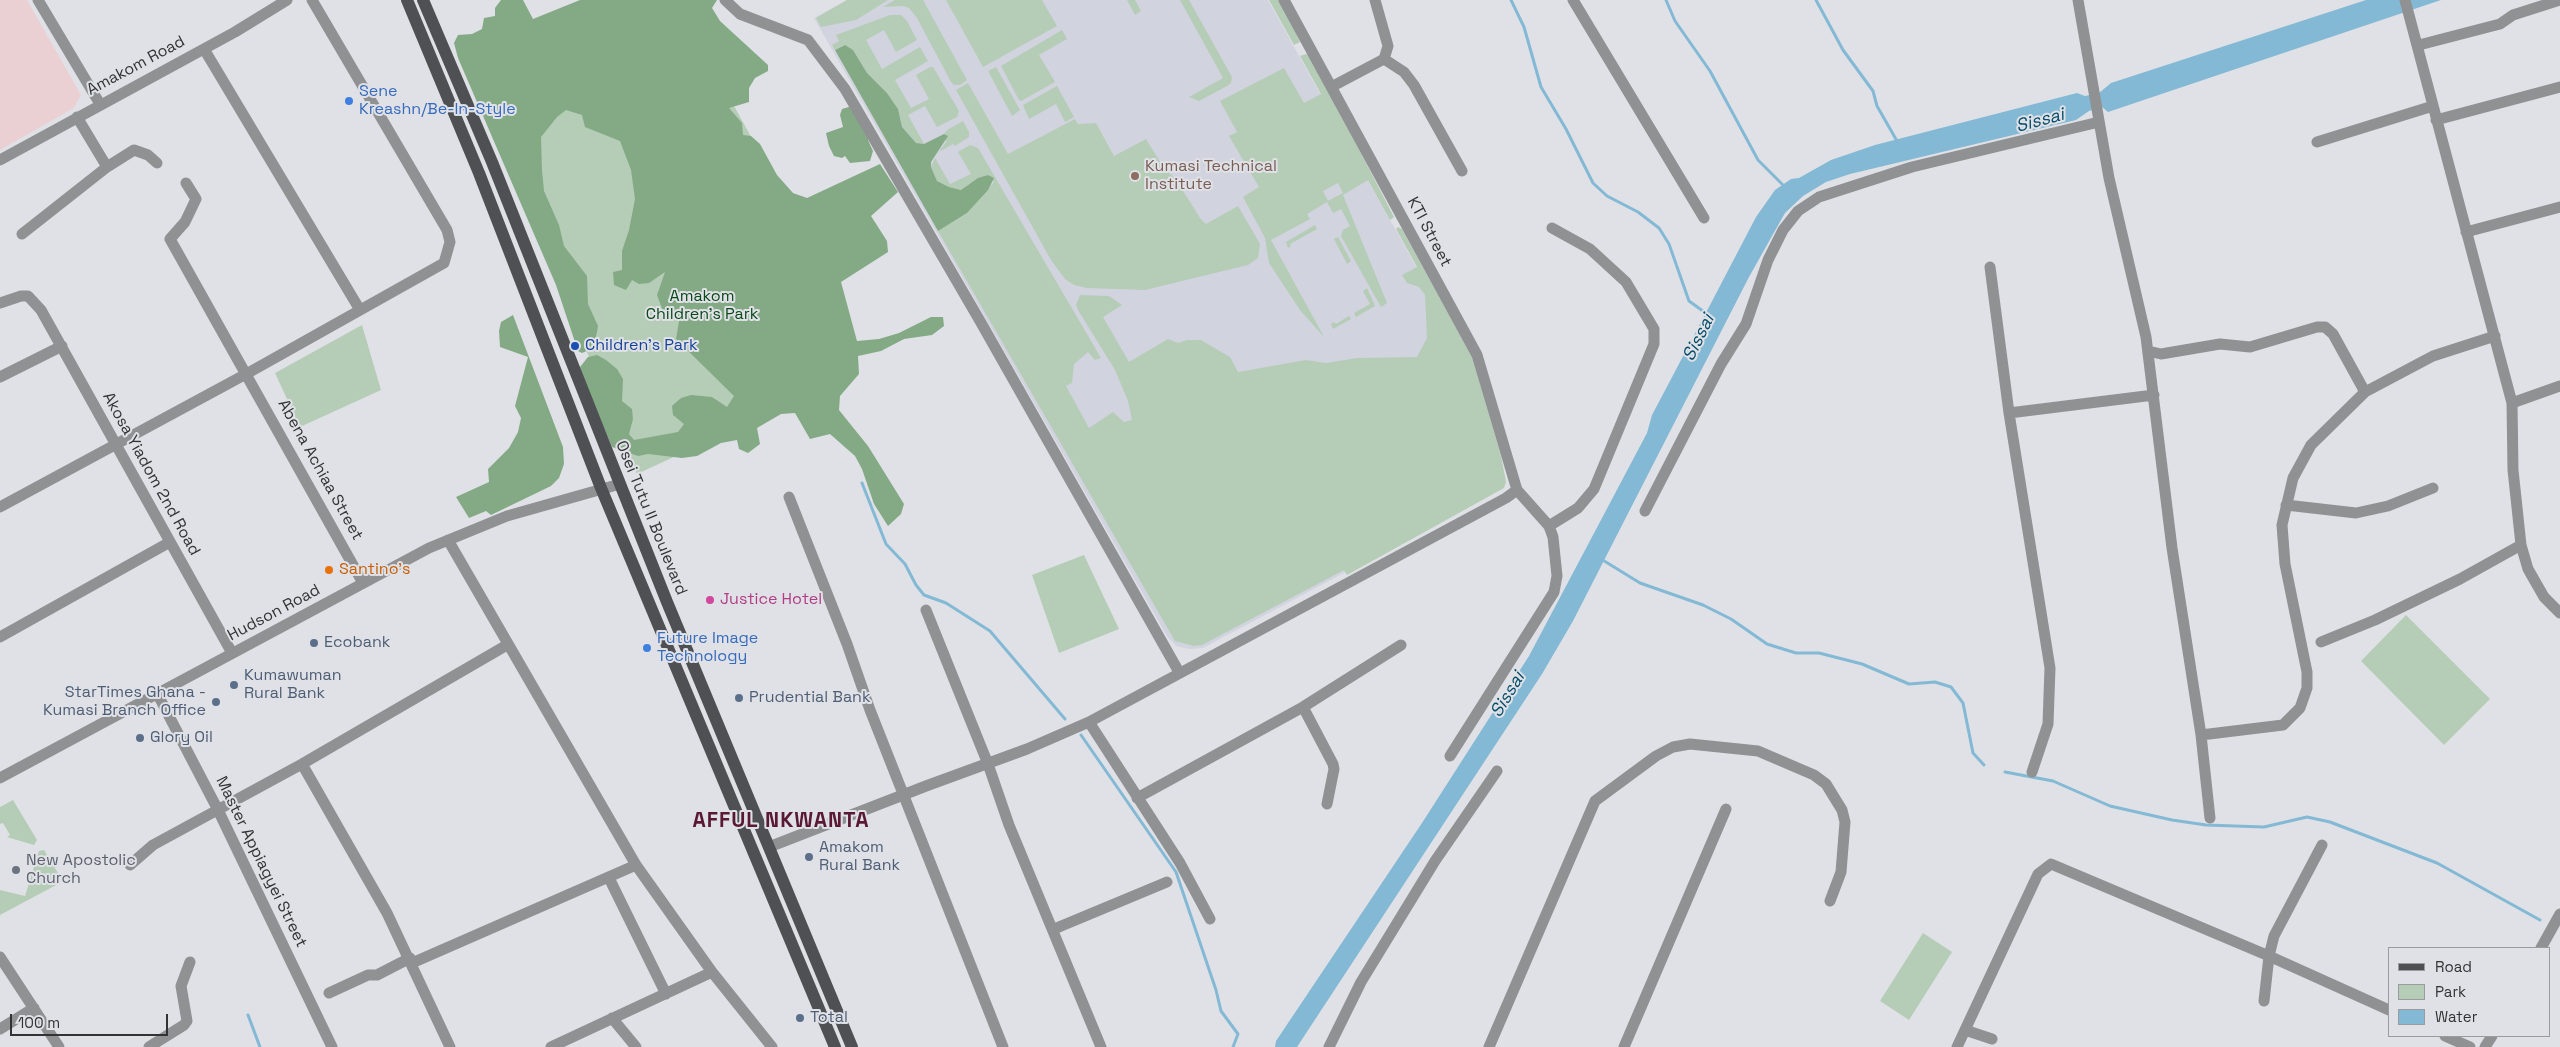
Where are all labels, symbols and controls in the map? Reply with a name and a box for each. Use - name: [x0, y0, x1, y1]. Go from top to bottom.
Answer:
- street label: Amakom Road: [84, 32, 188, 100]
- place label: Sene Kreashn/Be-In-Style: [359, 82, 516, 120]
- marker: Sene Kreashn/Be-In-Style: [343, 95, 355, 107]
- water label: Sissai: [2013, 104, 2067, 138]
- place label: Kumasi Technical Institute: [1145, 157, 1277, 195]
- marker: Kumasi Technical Institute: [1129, 170, 1141, 182]
- street label: KTI Street: [1403, 194, 1455, 270]
- park label: Amakom Children's Park: [646, 287, 758, 325]
- water label: Sissai: [1679, 311, 1719, 365]
- place label: Children's Park: [585, 336, 698, 356]
- marker: Children's Park: [569, 340, 581, 352]
- street label: Akosa Yiadom 2nd Road: [98, 389, 204, 559]
- street label: Abena Achiaa Street: [273, 396, 367, 544]
- street label: Osei Tutu II Boulevard: [611, 438, 691, 598]
- place label: Santino's: [339, 560, 410, 580]
- marker: Santino's: [323, 564, 335, 576]
- street label: Hudson Road: [224, 581, 324, 645]
- place label: Justice Hotel: [720, 590, 822, 610]
- marker: Justice Hotel: [704, 594, 716, 606]
- place label: Future Image Technology: [657, 629, 758, 667]
- place label: Ecobank: [324, 633, 390, 653]
- marker: Ecobank: [308, 637, 320, 649]
- marker: Future Image Technology: [641, 642, 653, 654]
- place label: Kumawuman Rural Bank: [244, 666, 342, 704]
- water label: Sissai: [1486, 668, 1530, 722]
- marker: Kumawuman Rural Bank: [228, 679, 240, 691]
- place label: StarTimes Ghana - Kumasi Branch Office: [43, 683, 206, 721]
- place label: Prudential Bank: [749, 688, 871, 708]
- marker: Prudential Bank: [733, 692, 745, 704]
- marker: StarTimes Ghana - Kumasi Branch Office: [210, 696, 222, 708]
- place label: Glory Oil: [150, 728, 213, 748]
- marker: Glory Oil: [134, 732, 146, 744]
- street label: Master Appiagyei Street: [211, 773, 311, 951]
- district label: AFFUL NKWANTA: [691, 808, 871, 834]
- place label: Amakom Rural Bank: [819, 838, 900, 876]
- place label: New Apostolic Church: [26, 851, 136, 889]
- marker: Amakom Rural Bank: [803, 851, 815, 863]
- marker: New Apostolic Church: [10, 864, 22, 876]
- legend: [2388, 947, 2550, 1037]
- text: Road: [2435, 957, 2472, 976]
- text: Park: [2435, 982, 2466, 1001]
- scale bar: [12, 1004, 170, 1036]
- text: Water: [2435, 1007, 2477, 1026]
- place label: Total: [810, 1008, 848, 1028]
- marker: Total: [794, 1012, 806, 1024]
- text: 100 m: [18, 1013, 60, 1032]

